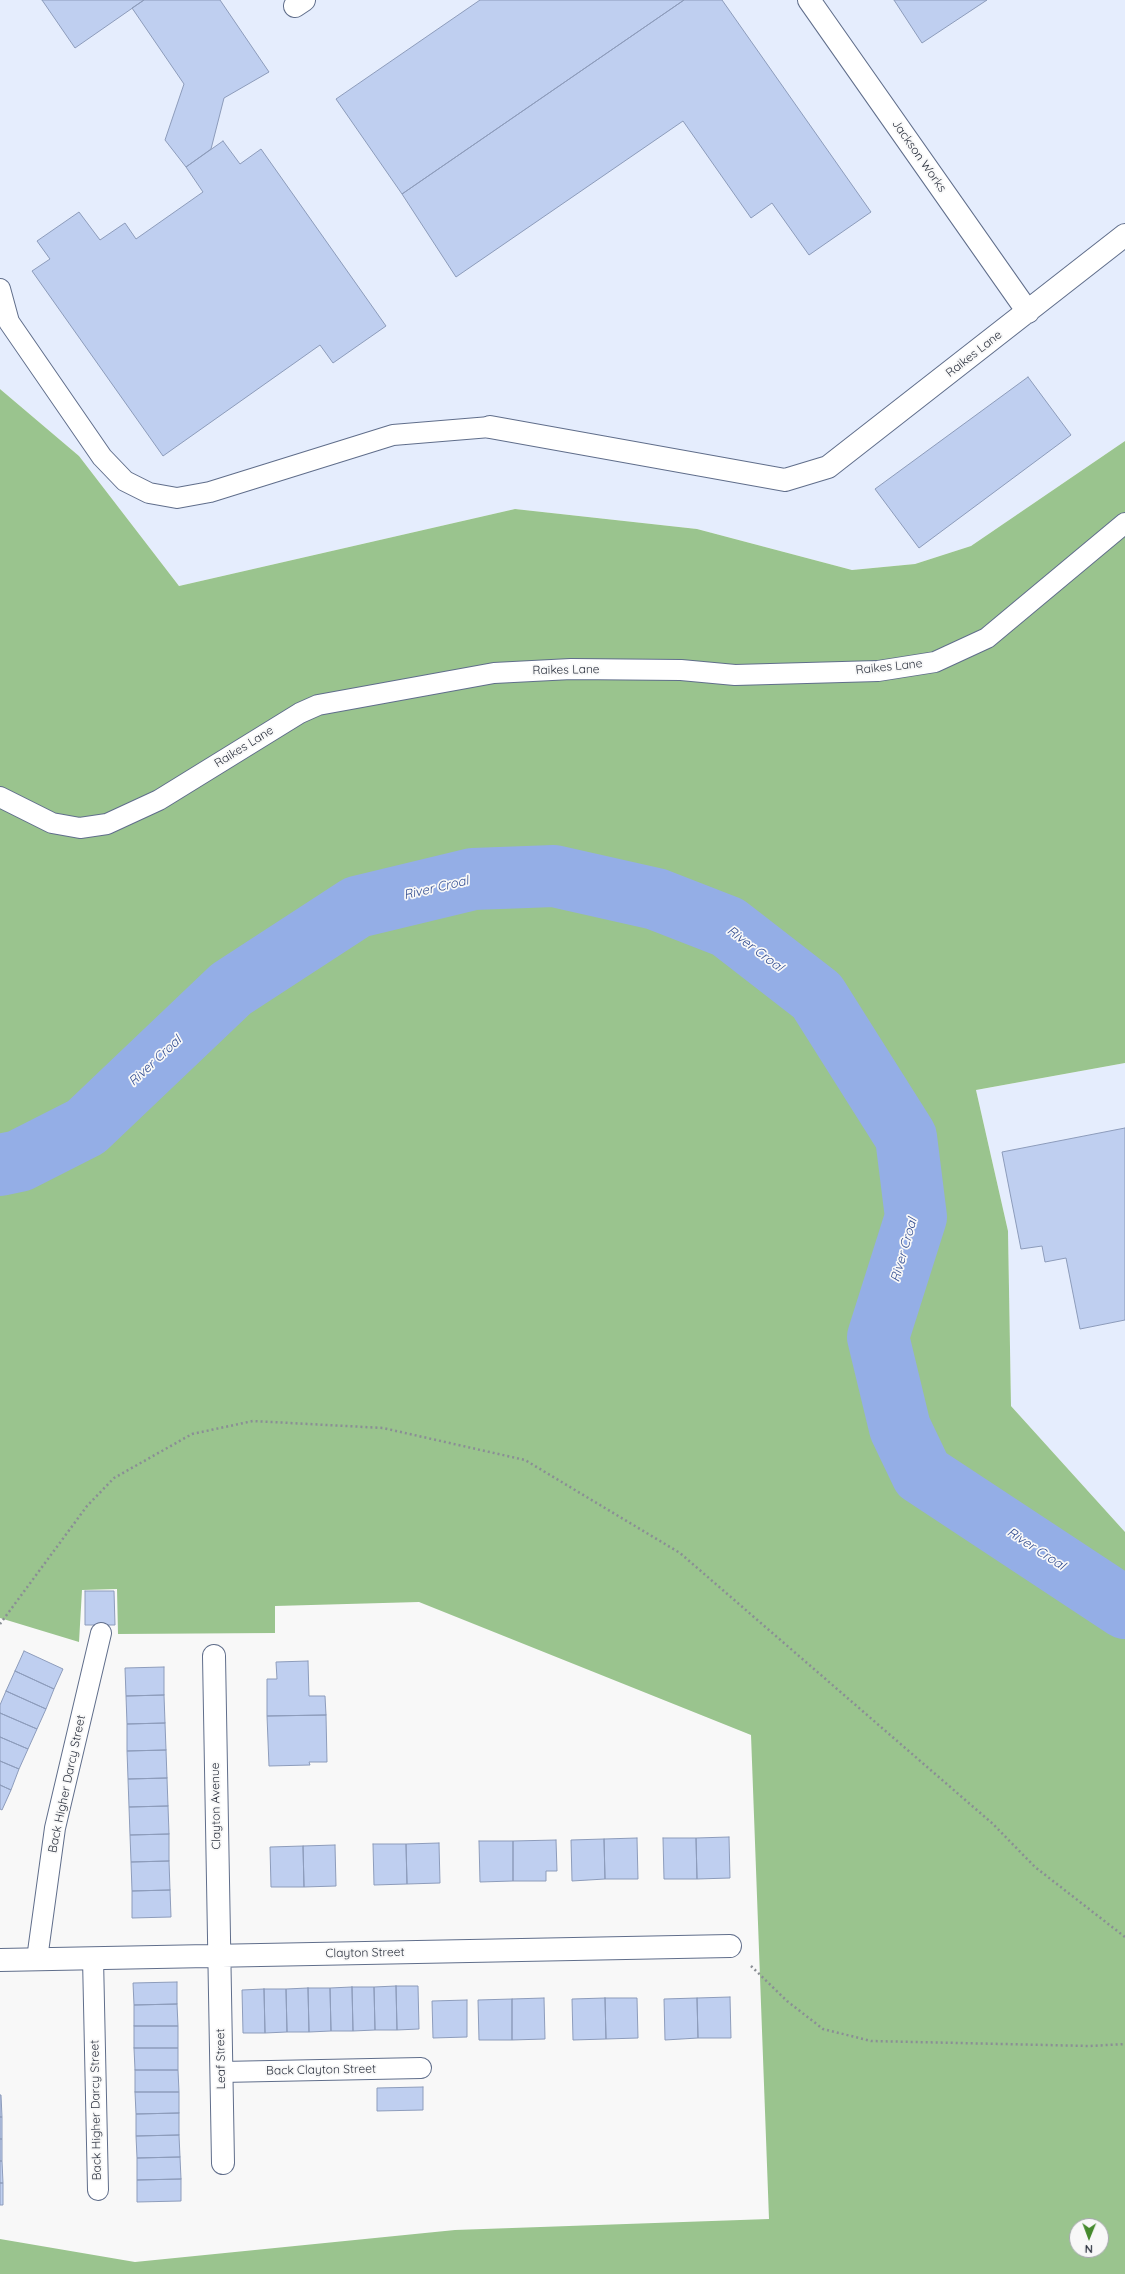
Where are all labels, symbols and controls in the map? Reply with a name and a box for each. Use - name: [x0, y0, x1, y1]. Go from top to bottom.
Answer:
- street label: Jackson Works: [889, 117, 949, 195]
- street label: Raikes Lane: [943, 328, 1005, 380]
- street label: Raikes Lane: [855, 656, 923, 678]
- street label: Raikes Lane: [532, 662, 600, 678]
- street label: Raikes Lane: [212, 723, 276, 771]
- water label: River Croal: [402, 873, 470, 903]
- water label: River Croal: [724, 923, 786, 975]
- water label: River Croal: [125, 1033, 185, 1089]
- water label: River Croal: [887, 1216, 921, 1284]
- water label: River Croal: [1004, 1524, 1068, 1574]
- street label: Back Higher Darcy Street: [45, 1714, 89, 1854]
- street label: Clayton Avenue: [208, 1762, 224, 1850]
- street label: Clayton Street: [325, 1945, 405, 1961]
- street label: Leaf Street: [213, 2028, 229, 2090]
- street label: Back Higher Darcy Street: [88, 2040, 104, 2180]
- street label: Back Clayton Street: [266, 2062, 376, 2078]
- north arrow: [1069, 2218, 1109, 2258]
- text: N: [1085, 2242, 1093, 2256]

